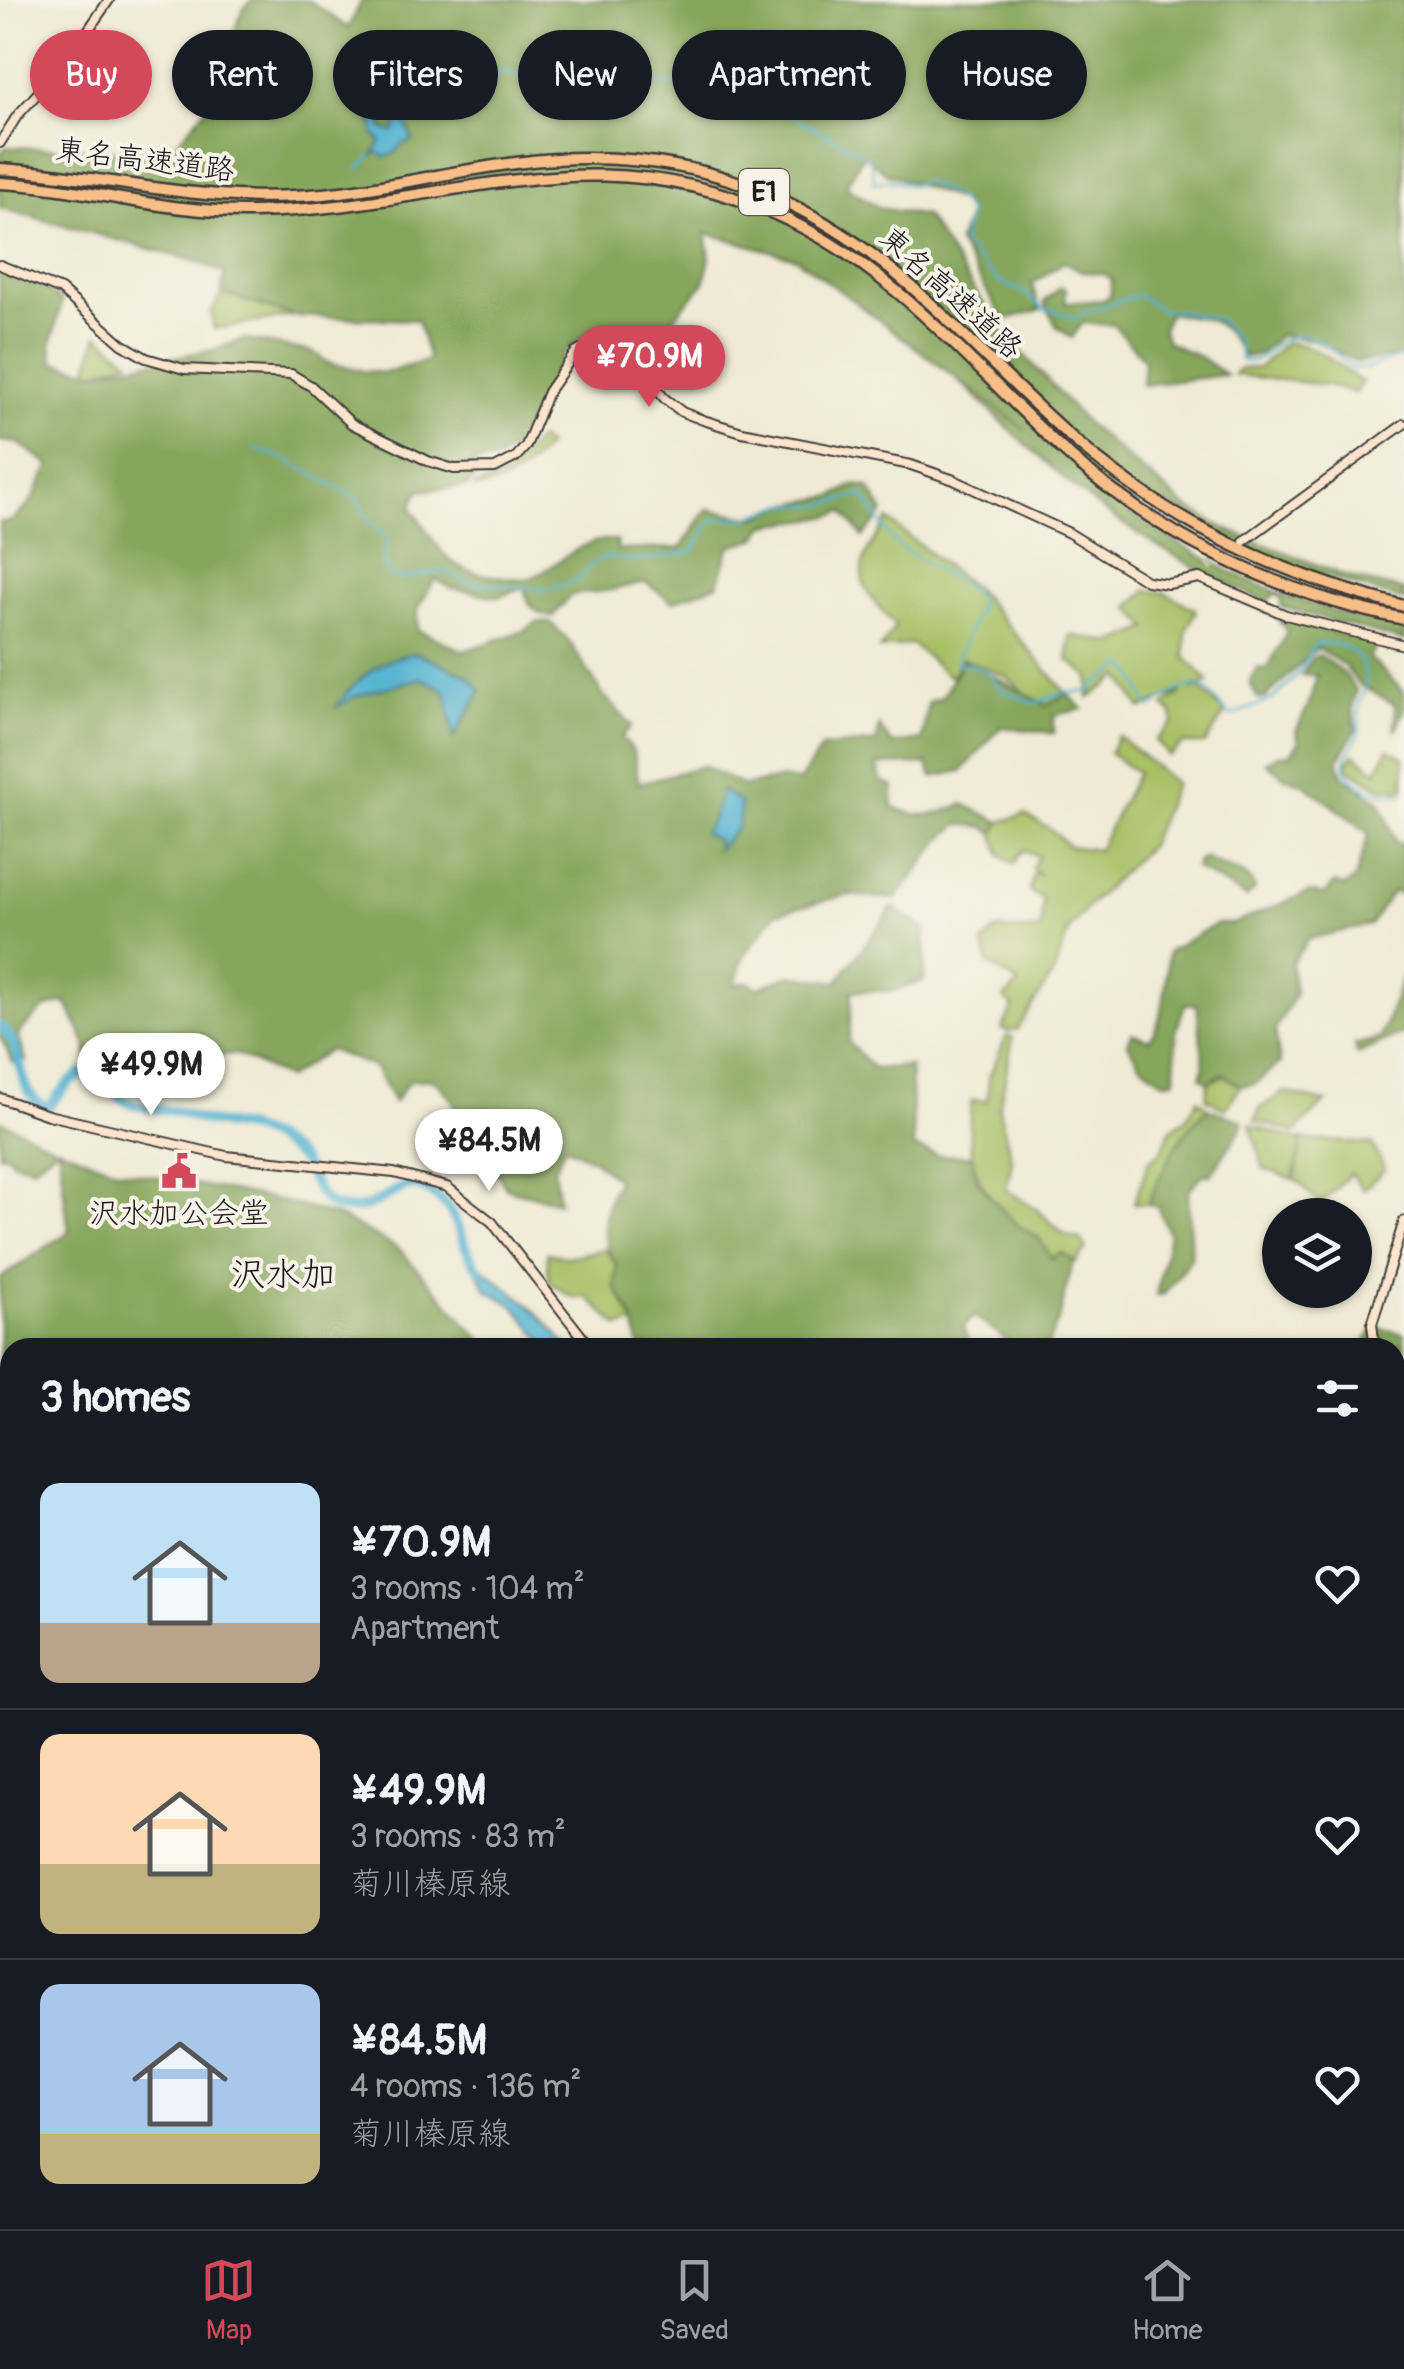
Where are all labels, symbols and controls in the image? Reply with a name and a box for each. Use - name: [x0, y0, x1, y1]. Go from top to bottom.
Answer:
- chip: Buy: [30, 30, 152, 120]
- chip: Rent: [172, 30, 313, 120]
- chip: Filters: [333, 30, 498, 120]
- chip: New: [518, 30, 652, 120]
- chip: Apartment: [672, 30, 906, 120]
- chip: House: [926, 30, 1087, 120]
- street label: 東名高速道路: [53, 131, 237, 189]
- road number: E1: [739, 169, 789, 215]
- street label: 東名高速道路: [872, 219, 1030, 367]
- pin: ¥70.9M: [568, 325, 730, 410]
- text: ¥70.9M: [595, 337, 703, 377]
- pin: ¥49.9M: [70, 1033, 232, 1118]
- text: ¥49.9M: [99, 1045, 203, 1085]
- pin: ¥84.5M: [408, 1109, 570, 1194]
- text: ¥84.5M: [437, 1121, 541, 1161]
- public building icon: 沢水加公会堂: [160, 1152, 198, 1190]
- place label: 沢水加公会堂: [89, 1195, 269, 1232]
- map controls: [1262, 1198, 1372, 1308]
- button: layers: [1262, 1198, 1372, 1308]
- district label: 沢水加: [230, 1253, 336, 1297]
- icon: filters: [1310, 1371, 1365, 1426]
- text: 3 homes: [40, 1372, 190, 1424]
- text: ¥70.9M: [350, 1517, 491, 1569]
- icon: home: [120, 1523, 240, 1643]
- icon: heart: [1310, 1556, 1365, 1611]
- text: 3 rooms · 104 m²: [350, 1569, 585, 1609]
- text: Apartment: [350, 1609, 499, 1649]
- text: ¥49.9M: [350, 1765, 486, 1817]
- icon: home: [120, 1774, 240, 1894]
- icon: heart: [1310, 1807, 1365, 1862]
- text: 3 rooms · 83 m²: [350, 1817, 566, 1857]
- text: 菊川榛原線: [350, 1864, 510, 1904]
- text: ¥84.5M: [350, 2015, 487, 2067]
- icon: home: [120, 2024, 240, 2144]
- icon: heart: [1310, 2057, 1365, 2112]
- text: 4 rooms · 136 m²: [350, 2067, 582, 2107]
- text: 菊川榛原線: [350, 2114, 510, 2154]
- tab: Map: [201, 2253, 256, 2348]
- tab: Saved: [659, 2253, 729, 2348]
- tab: Home: [1132, 2253, 1202, 2348]

